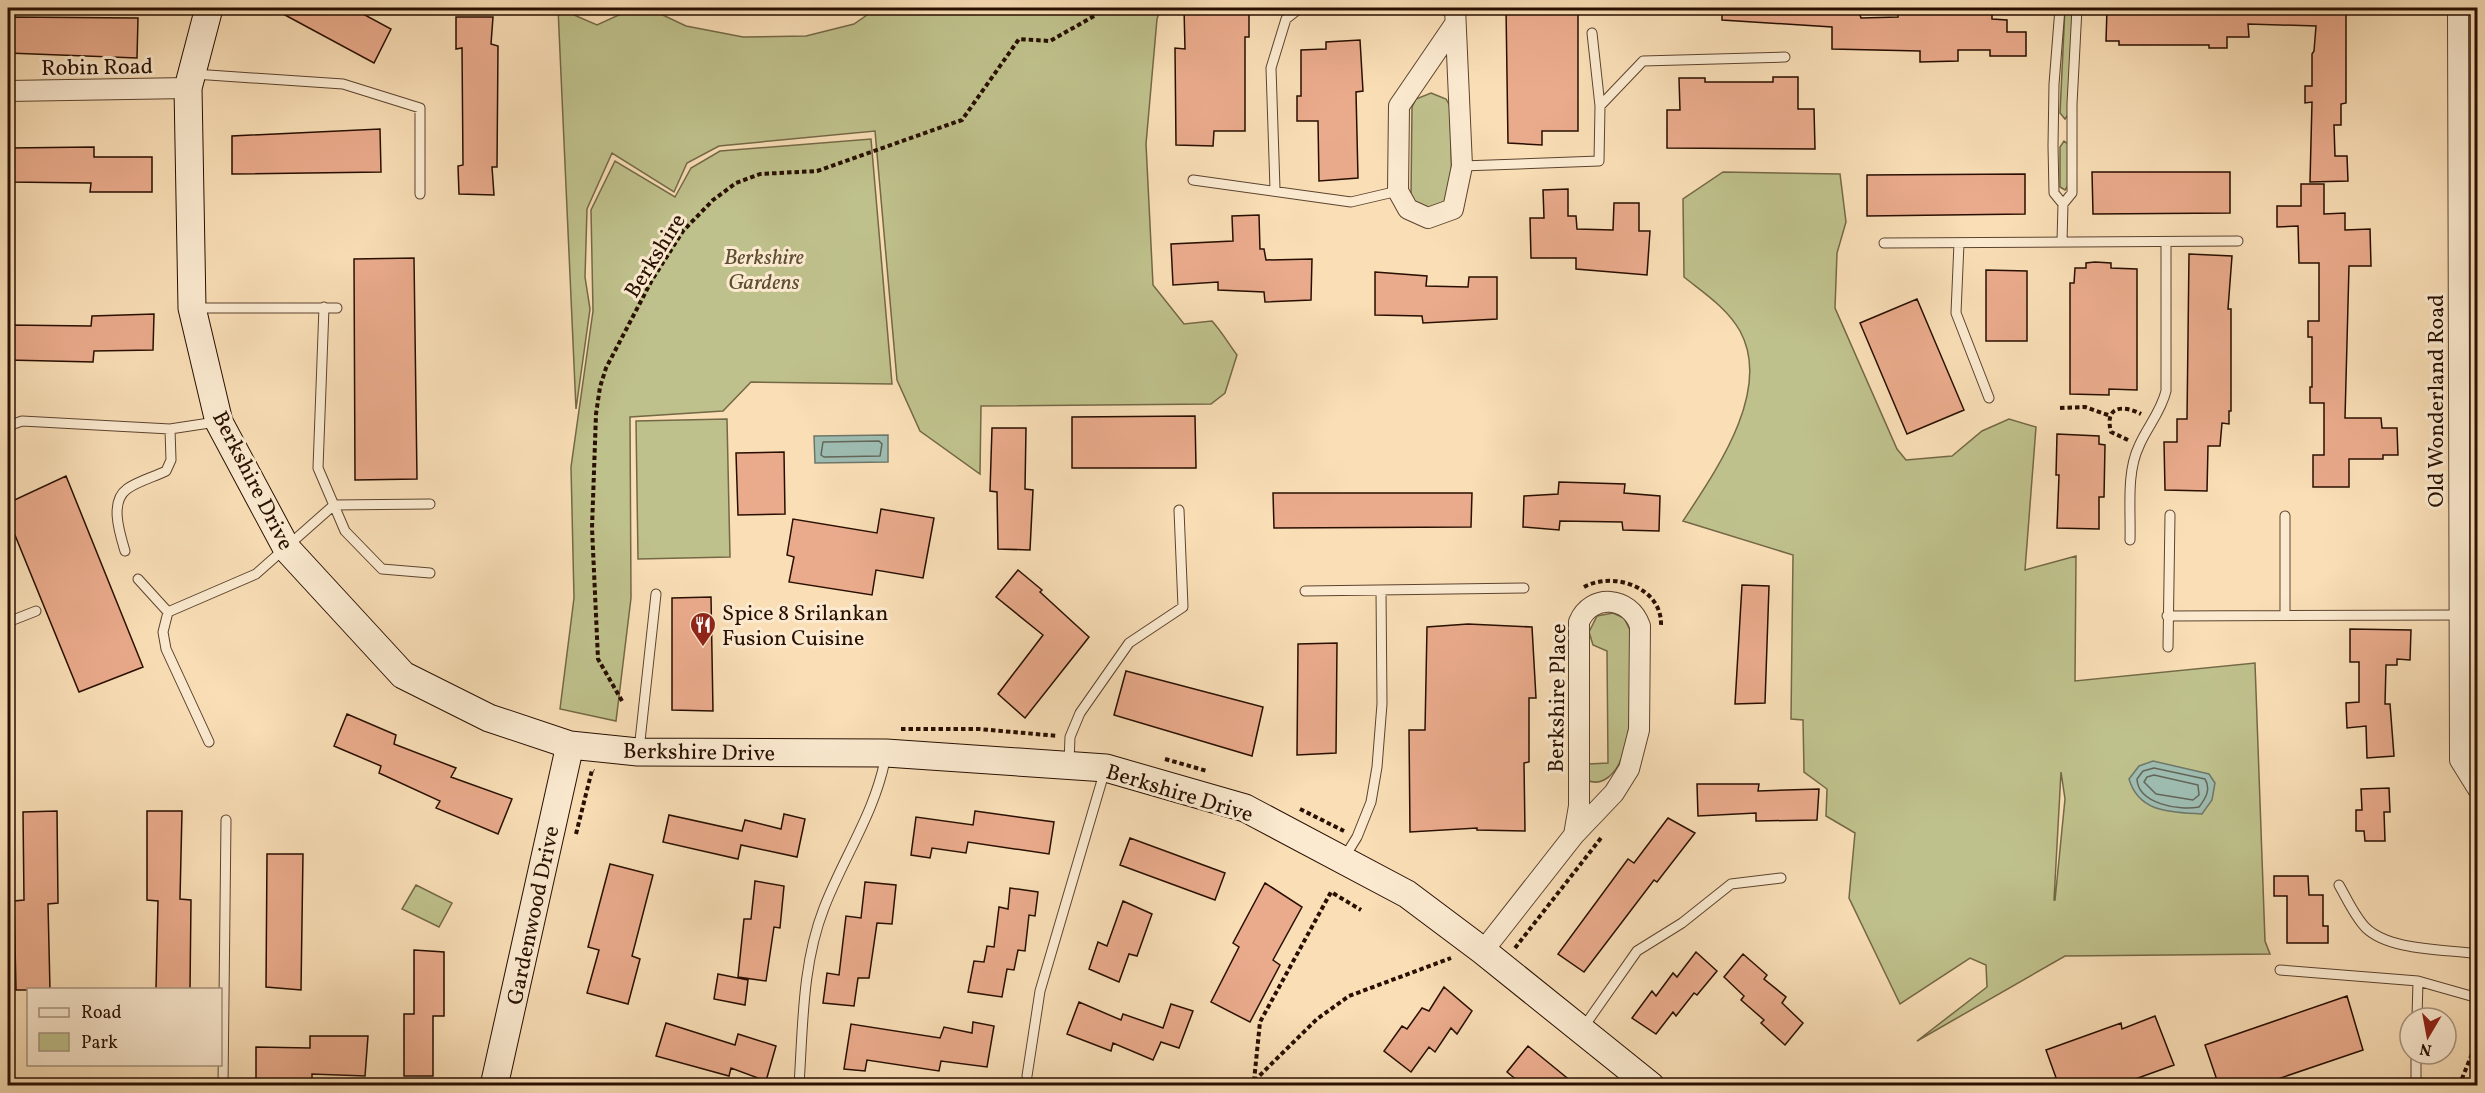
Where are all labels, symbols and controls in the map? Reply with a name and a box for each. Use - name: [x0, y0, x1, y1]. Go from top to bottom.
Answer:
- street label: Robin Road: [41, 52, 153, 85]
- street label: Berkshire: [618, 208, 694, 304]
- park label: Berkshire Gardens: [724, 243, 804, 299]
- street label: Old Wonderland Road: [2422, 294, 2453, 508]
- street label: Berkshire Drive: [203, 406, 300, 556]
- place label: Spice 8 Srilankan Fusion Cuisine: [722, 599, 888, 655]
- restaurant icon: Spice 8 Srilankan Fusion Cuisine: [688, 610, 718, 648]
- street label: Berkshire Place: [1542, 623, 1575, 773]
- street label: Berkshire Drive: [623, 737, 775, 770]
- street label: Berkshire Drive: [1102, 757, 1257, 831]
- street label: Gardenwood Drive: [500, 823, 569, 1008]
- legend: [27, 988, 222, 1066]
- text: Road: [81, 1001, 122, 1026]
- north arrow: [2398, 1006, 2458, 1066]
- text: Park: [81, 1031, 118, 1056]
- text: N: [2418, 1037, 2433, 1061]

